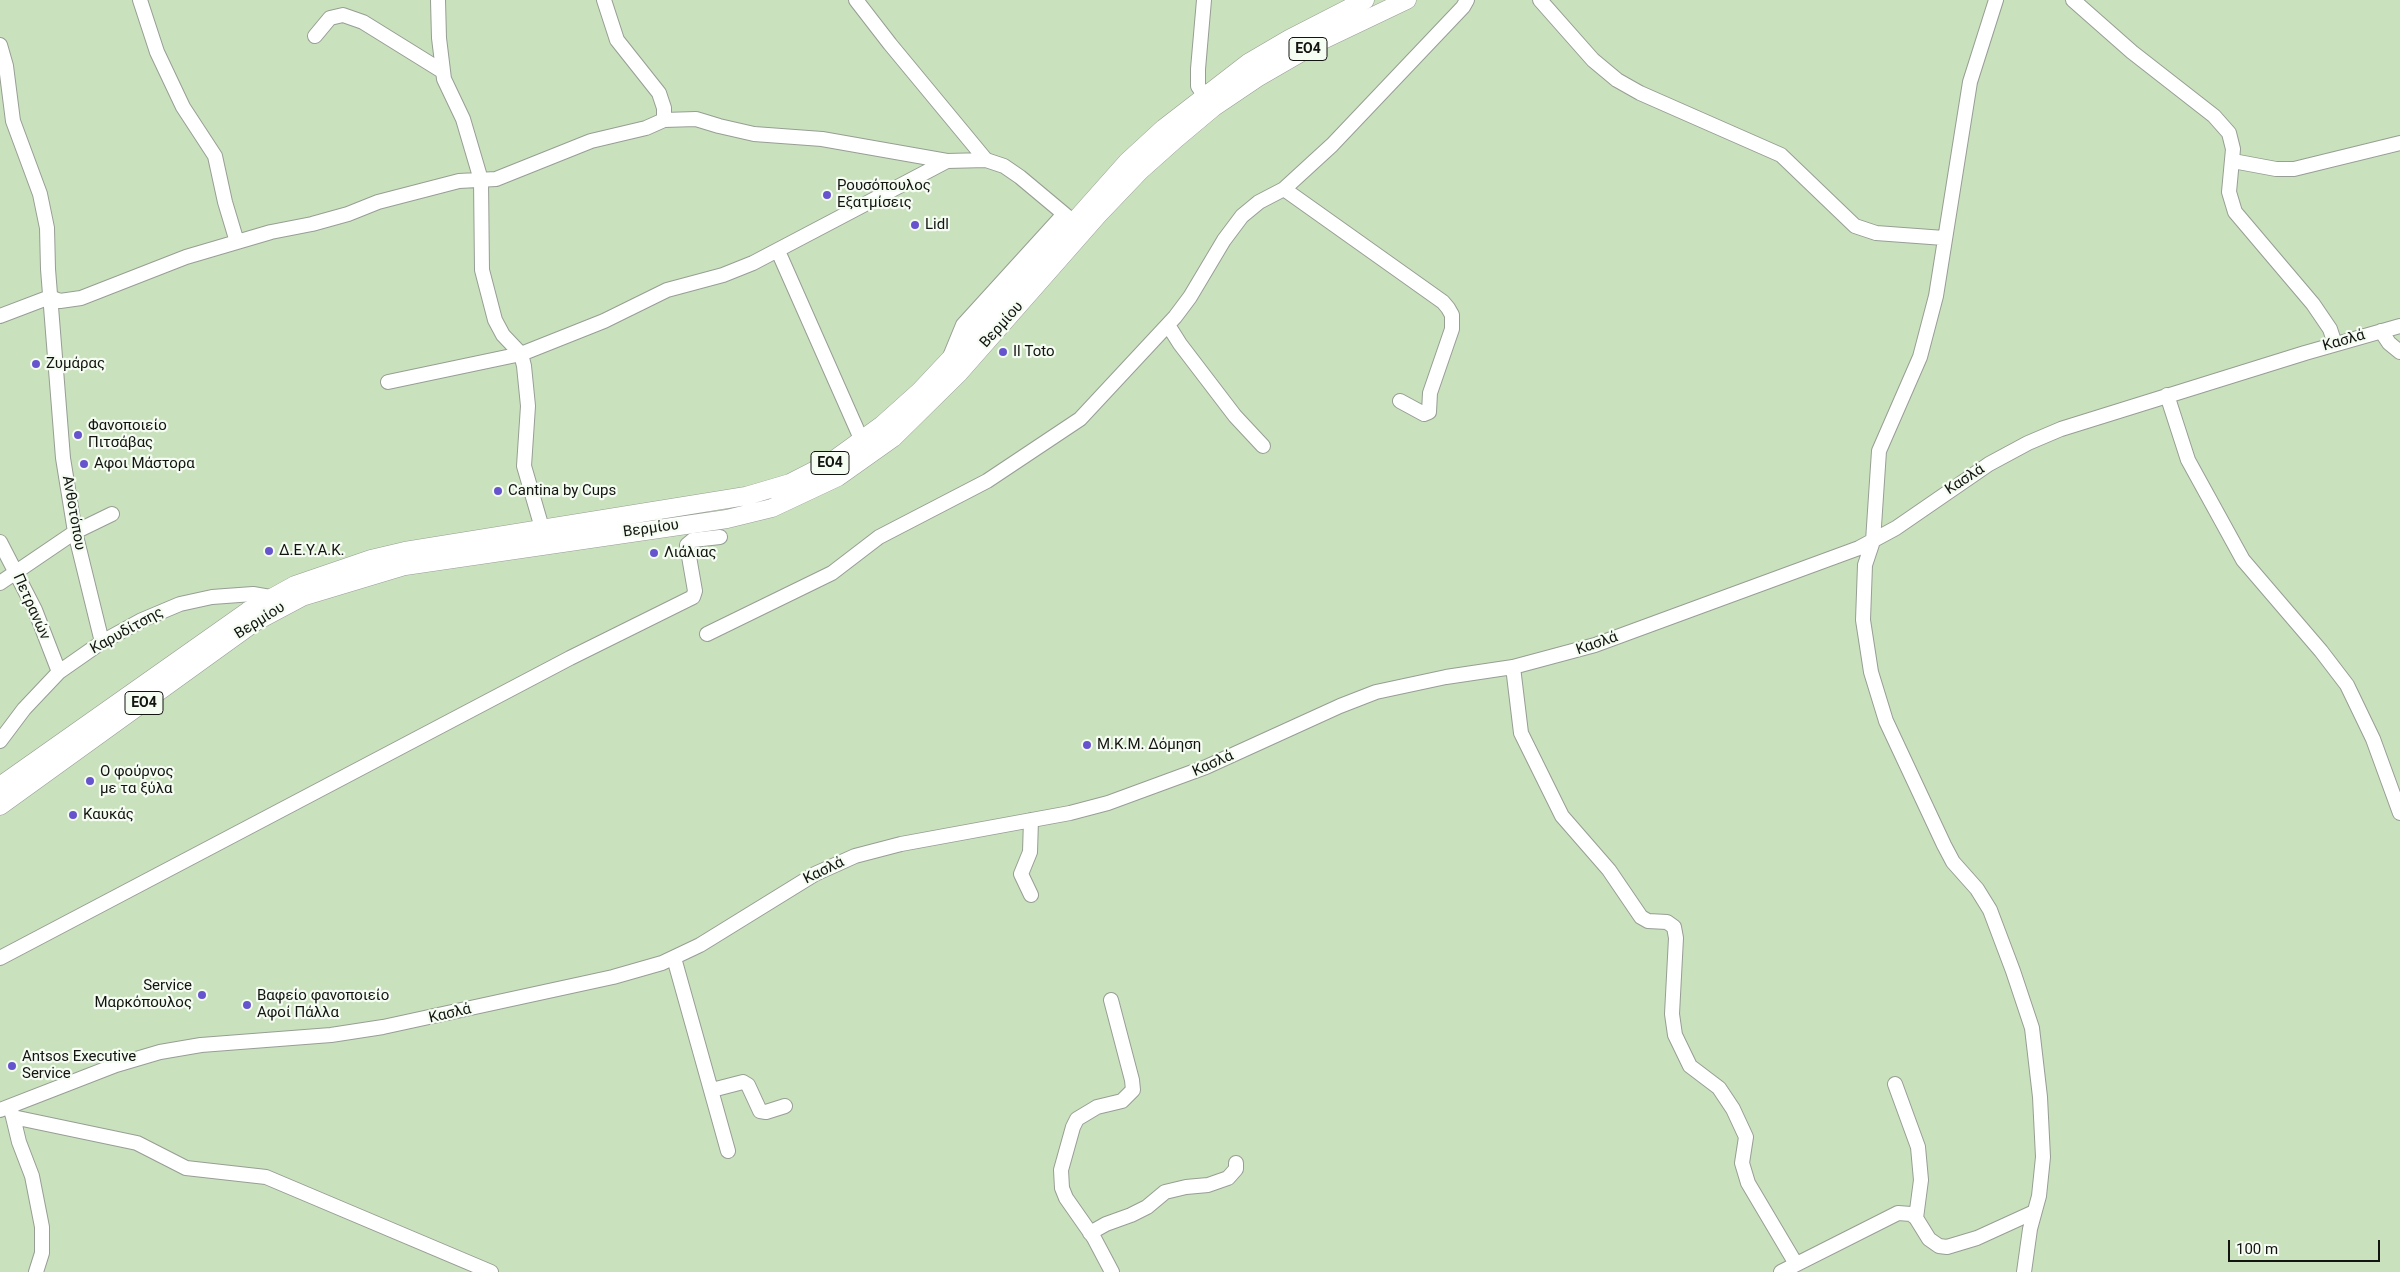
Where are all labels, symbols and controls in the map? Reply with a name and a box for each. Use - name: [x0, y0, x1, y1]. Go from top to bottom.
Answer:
- road number: ΕΟ4: [1289, 38, 1327, 61]
- place label: Ρουσόπουλος Εξατμίσεις: [837, 177, 931, 212]
- marker: Ρουσόπουλος Εξατμίσεις: [821, 189, 833, 201]
- place label: Lidl: [925, 216, 949, 234]
- marker: Lidl: [909, 219, 921, 231]
- street label: Βερμίου: [977, 298, 1027, 352]
- street label: Κασλά: [2321, 326, 2367, 356]
- place label: Il Toto: [1013, 343, 1055, 361]
- marker: Il Toto: [997, 346, 1009, 358]
- place label: Ζυμάρας: [46, 355, 105, 373]
- marker: Ζυμάρας: [30, 358, 42, 370]
- place label: Φανοποιείο Πιτσάβας: [88, 417, 167, 452]
- marker: Φανοποιείο Πιτσάβας: [72, 429, 84, 441]
- road number: ΕΟ4: [811, 452, 849, 474]
- place label: Αφοι Μάστορα: [94, 455, 195, 473]
- marker: Αφοι Μάστορα: [78, 458, 90, 470]
- street label: Κασλά: [1942, 461, 1988, 499]
- street label: Ανθοτόπου: [58, 474, 88, 552]
- place label: Cantina by Cups: [508, 482, 616, 500]
- marker: Cantina by Cups: [492, 485, 504, 497]
- street label: Βερμίου: [622, 516, 680, 542]
- place label: Δ.Ε.Υ.Α.Κ.: [279, 542, 345, 560]
- place label: Λιάλιας: [664, 544, 717, 562]
- marker: Δ.Ε.Υ.Α.Κ.: [263, 545, 275, 557]
- marker: Λιάλιας: [648, 547, 660, 559]
- street label: Πετρανών: [8, 571, 54, 643]
- street label: Βερμίου: [231, 599, 289, 643]
- street label: Καρυδίτσης: [87, 604, 167, 658]
- street label: Κασλά: [1574, 628, 1620, 660]
- road number: ΕΟ4: [125, 691, 163, 714]
- place label: Μ.Κ.Μ. Δόμηση: [1097, 736, 1201, 754]
- marker: Μ.Κ.Μ. Δόμηση: [1081, 739, 1093, 751]
- street label: Κασλά: [1190, 747, 1236, 781]
- place label: Ο φούρνος με τα ξύλα: [100, 763, 174, 798]
- marker: Ο φούρνος με τα ξύλα: [84, 775, 96, 787]
- place label: Καυκάς: [83, 806, 134, 824]
- marker: Καυκάς: [67, 809, 79, 821]
- street label: Κασλά: [801, 853, 847, 889]
- place label: Service Μαρκόπουλος: [94, 977, 192, 1012]
- place label: Βαφείο φανοποιείο Αφοί Πάλλα: [257, 987, 389, 1022]
- marker: Service Μαρκόπουλος: [196, 989, 208, 1001]
- marker: Βαφείο φανοποιείο Αφοί Πάλλα: [241, 999, 253, 1011]
- street label: Κασλά: [427, 1000, 473, 1028]
- place label: Antsos Executive Service: [22, 1048, 136, 1083]
- marker: Antsos Executive Service: [6, 1060, 18, 1072]
- scale bar: [2230, 1230, 2382, 1262]
- text: 100 m: [2236, 1240, 2278, 1258]

